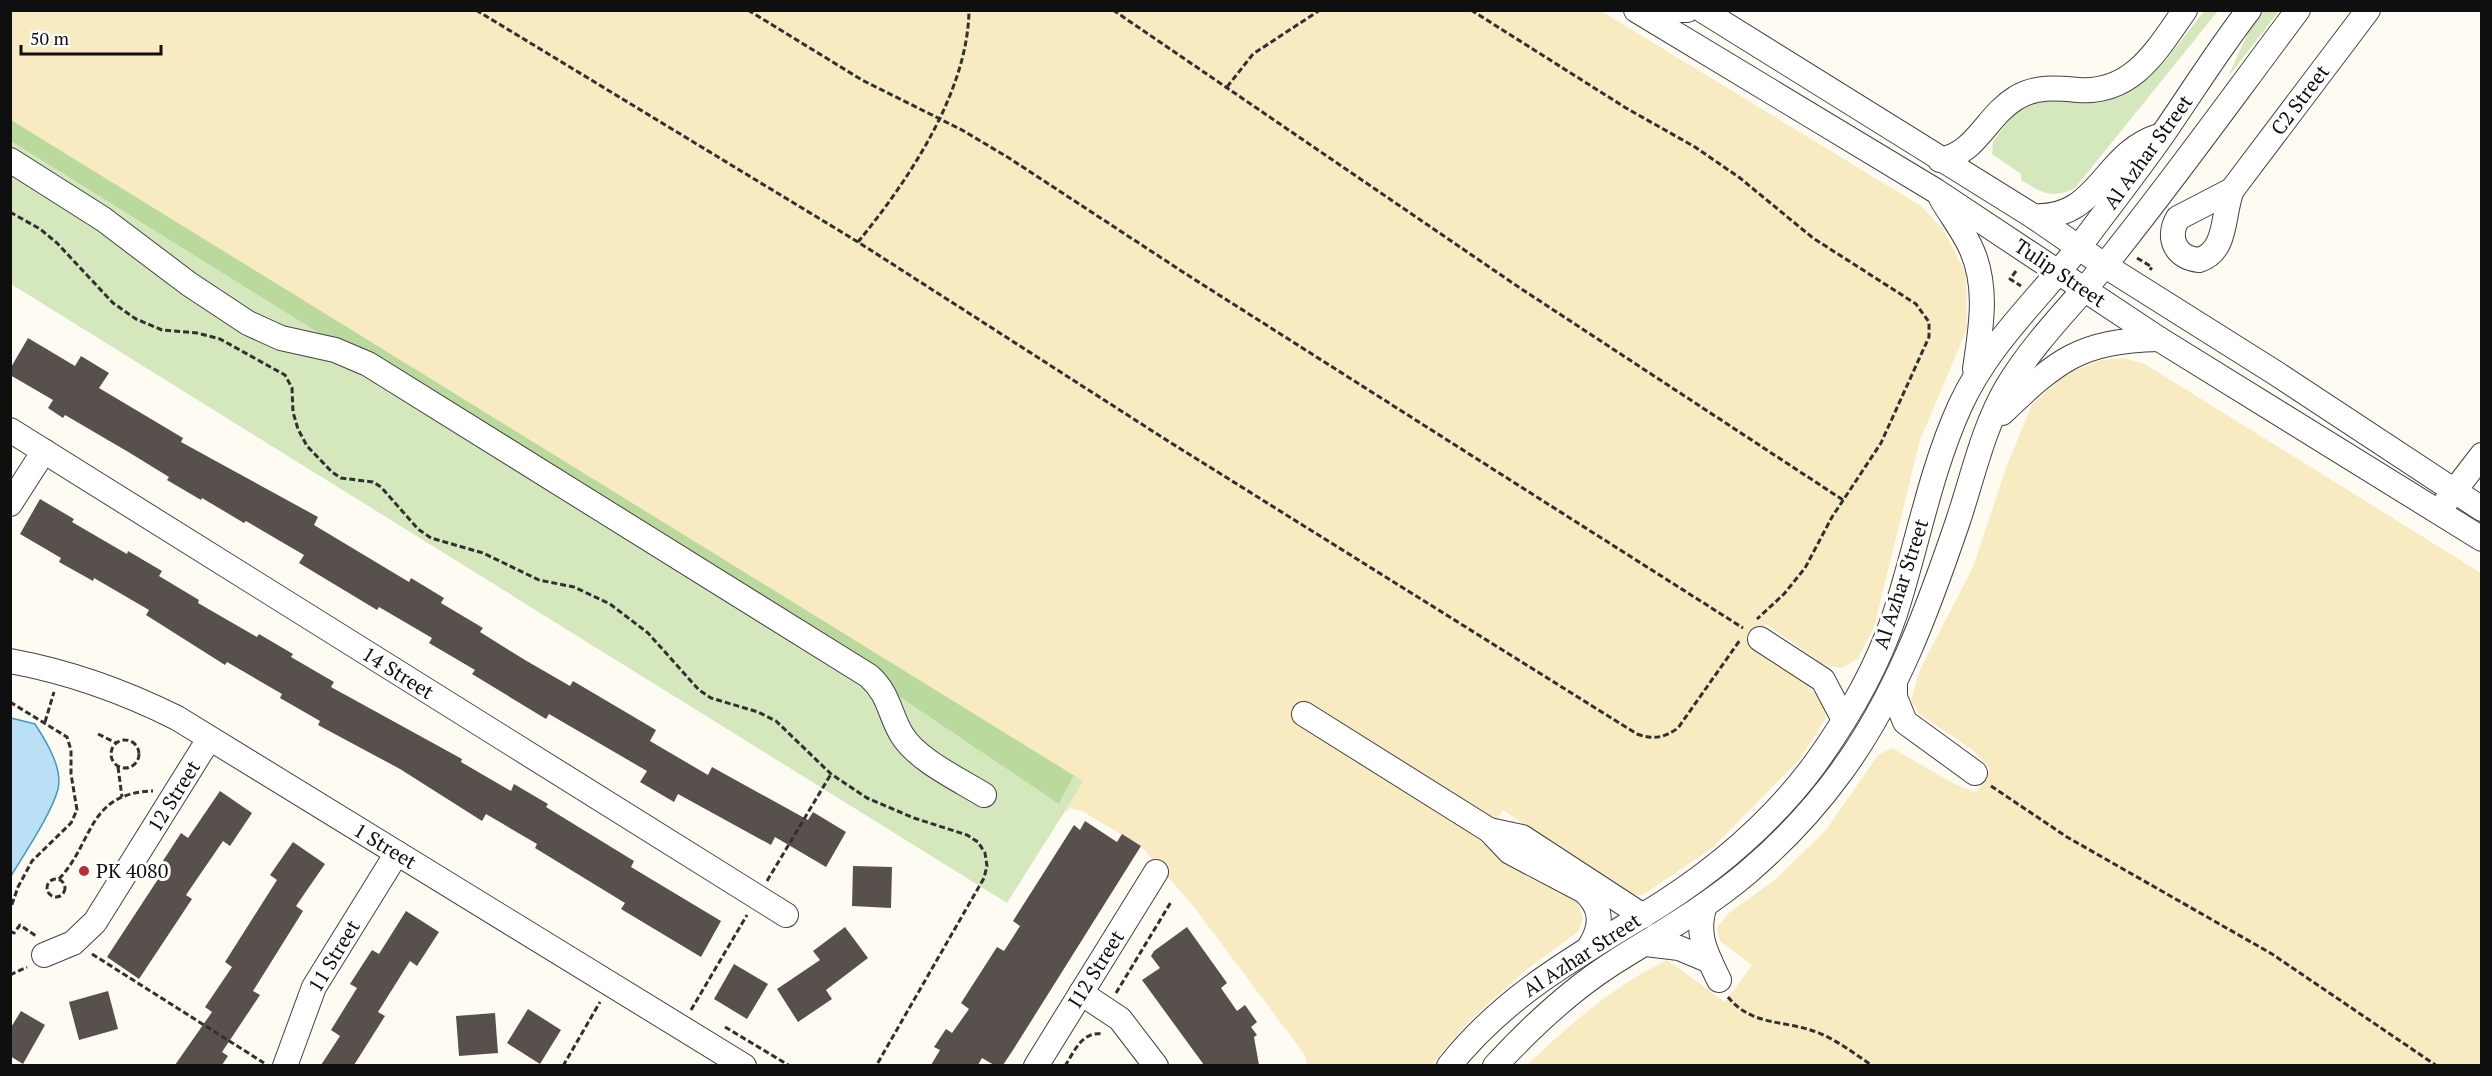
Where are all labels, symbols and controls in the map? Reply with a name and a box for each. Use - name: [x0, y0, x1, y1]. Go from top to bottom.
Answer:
- scale bar: [21, 18, 160, 56]
- text: 50 m: [30, 26, 70, 50]
- street label: C2 Street: [2264, 58, 2335, 140]
- street label: Al Azhar Street: [2097, 89, 2199, 214]
- street label: Tulip Street: [2009, 232, 2112, 313]
- street label: Al Azhar Street: [1867, 515, 1934, 652]
- street label: 14 Street: [357, 640, 440, 705]
- street label: 12 Street: [141, 754, 206, 837]
- street label: 1 Street: [349, 816, 422, 875]
- place label: PK 4080: [96, 857, 168, 884]
- marker: PK 4080: [77, 864, 91, 878]
- street label: Al Azhar Street: [1518, 906, 1646, 1003]
- street label: 11 Street: [302, 914, 366, 997]
- street label: I12 Street: [1061, 924, 1130, 1013]

